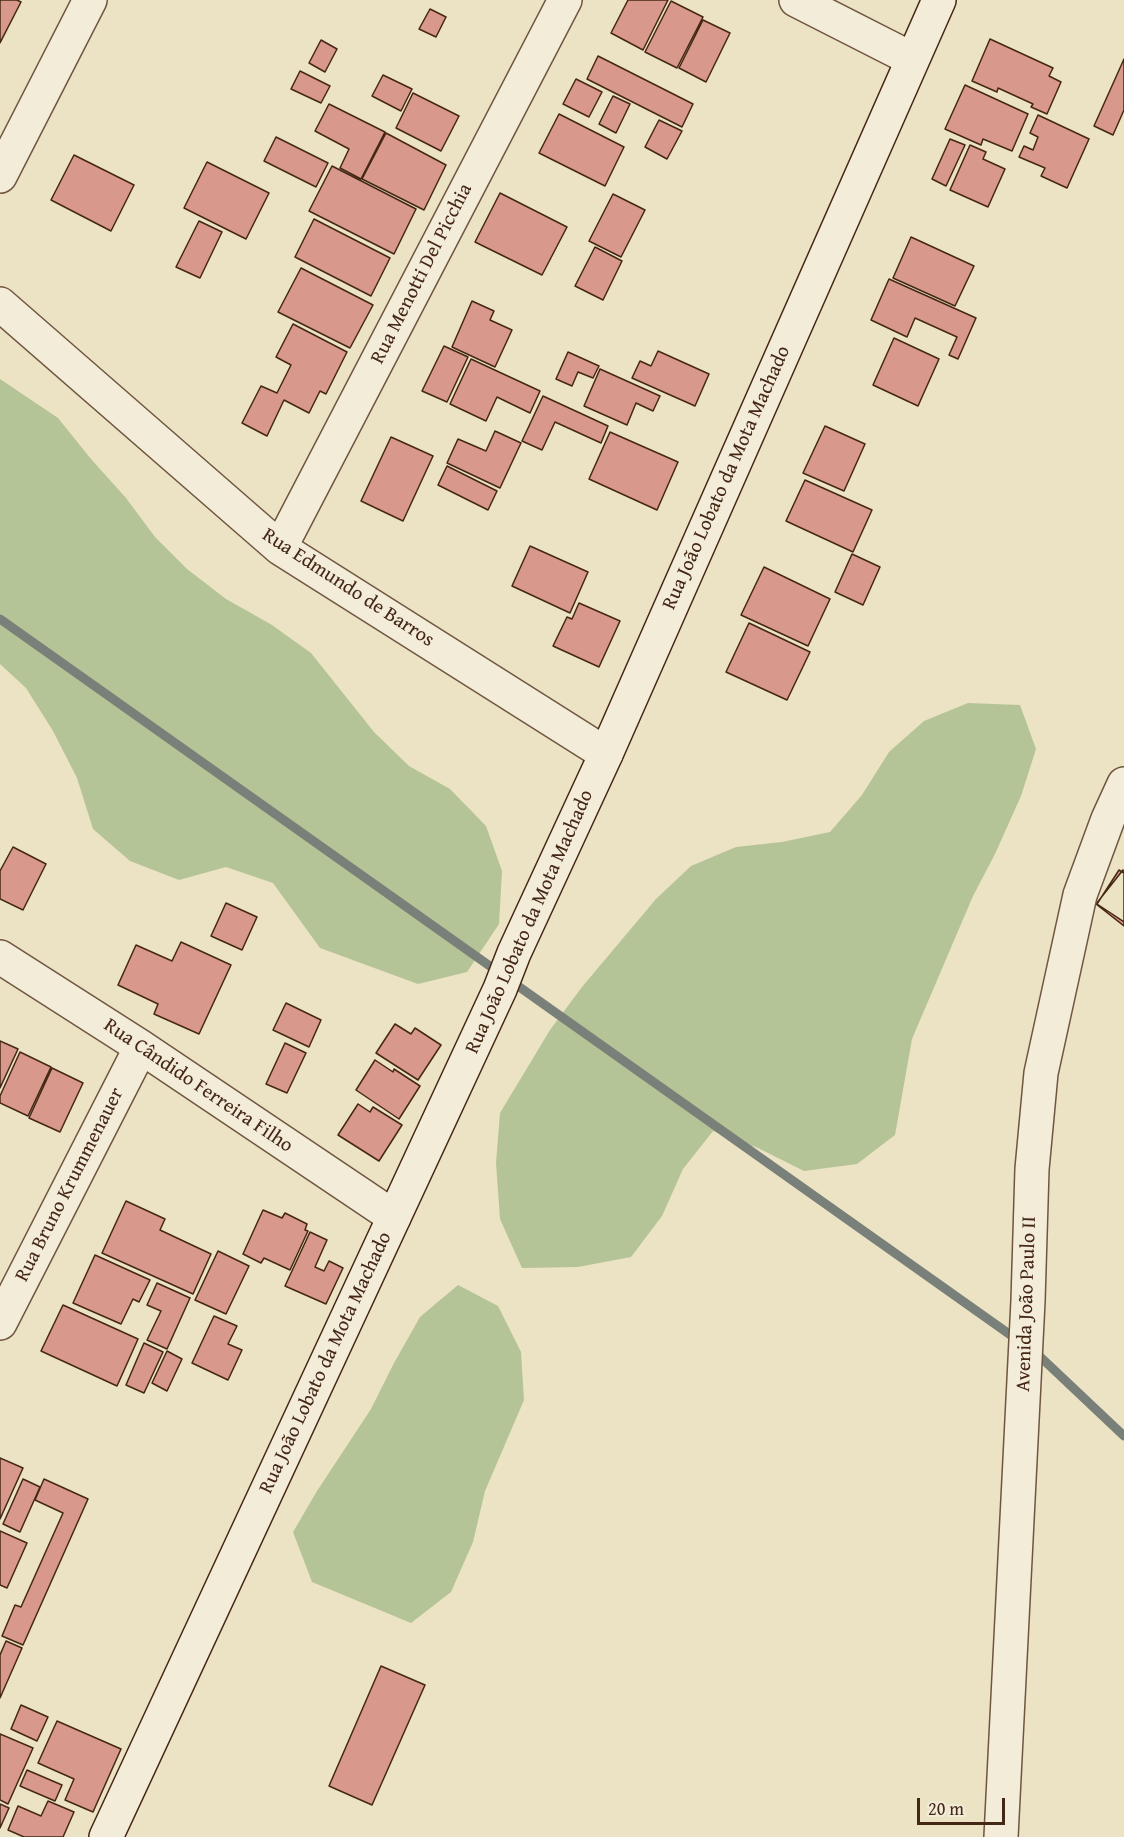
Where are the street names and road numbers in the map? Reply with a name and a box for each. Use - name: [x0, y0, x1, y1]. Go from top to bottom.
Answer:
- street label: Rua Menotti Del Picchia: [366, 180, 478, 368]
- street label: Rua João Lobato da Mota Machado: [658, 342, 796, 614]
- street label: Rua Edmundo de Barros: [257, 523, 439, 653]
- street label: Rua João Lobato da Mota Machado: [461, 786, 599, 1058]
- street label: Rua Cândido Ferreira Filho: [99, 1014, 297, 1158]
- street label: Rua Bruno Krummenauer: [11, 1084, 129, 1286]
- street label: Avenida João Paulo II: [1012, 1216, 1042, 1392]
- street label: Rua João Lobato da Mota Machado: [255, 1228, 397, 1498]

